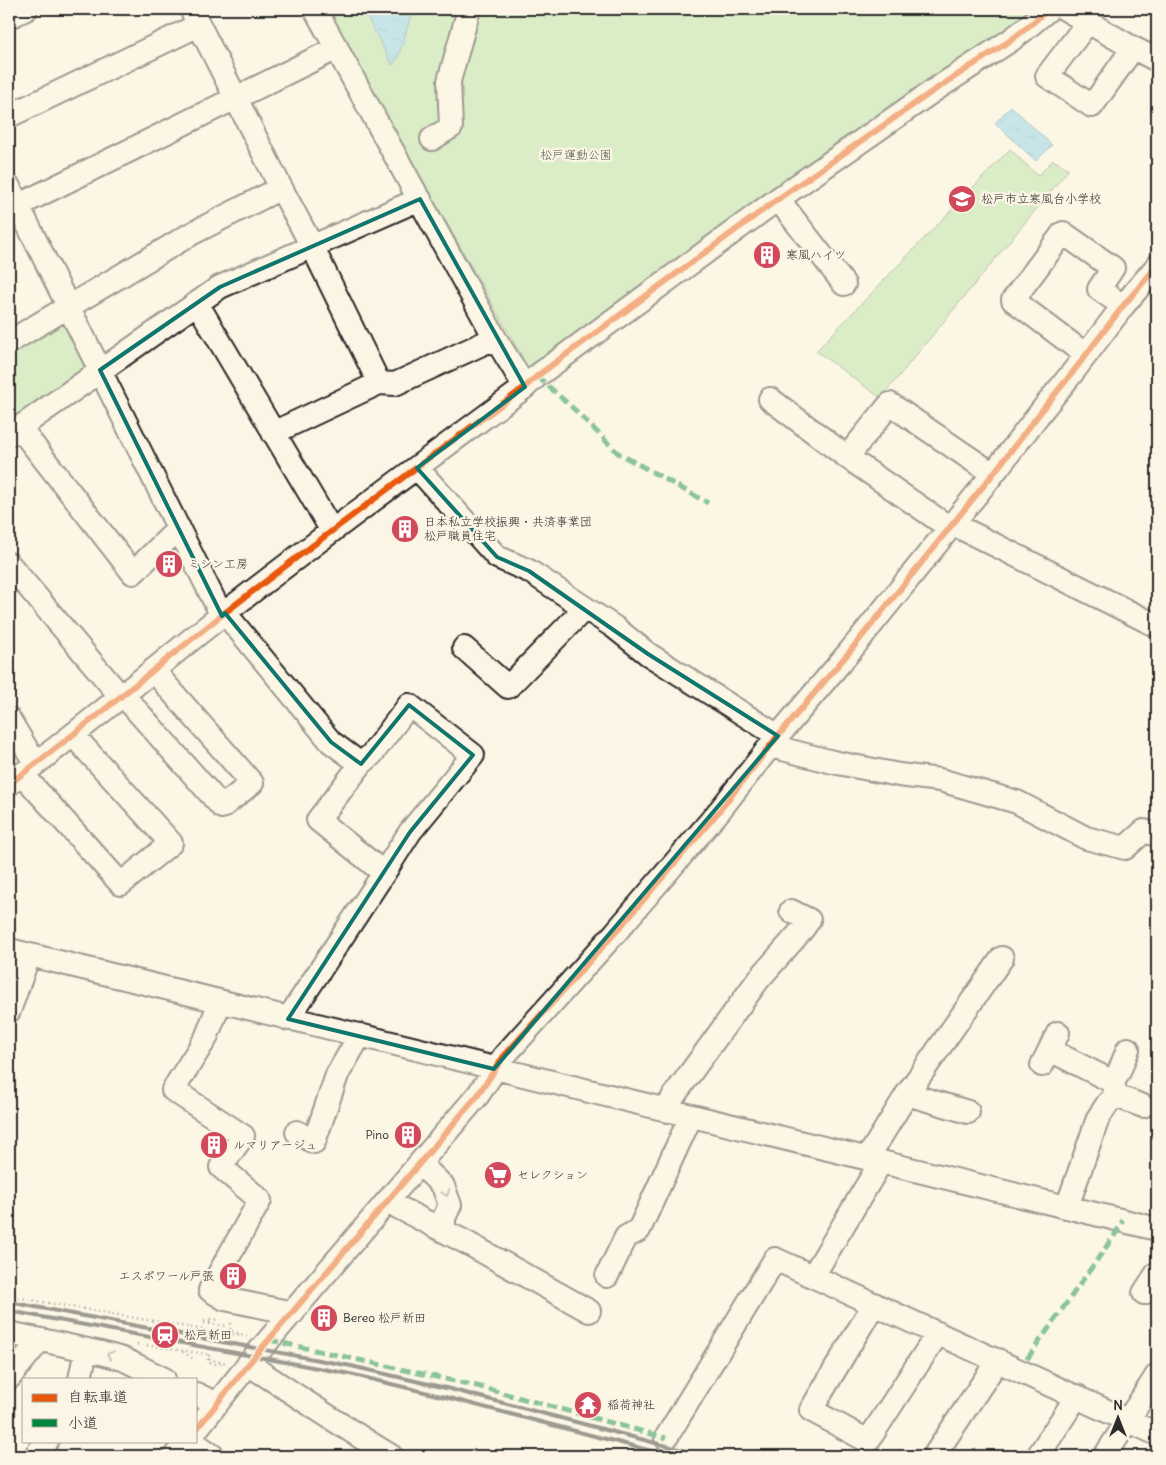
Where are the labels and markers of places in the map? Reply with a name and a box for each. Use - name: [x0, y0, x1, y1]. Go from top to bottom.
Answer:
- school or university icon: 松戸市立寒風台小学校: [947, 184, 977, 214]
- place label: 松戸市立寒風台小学校: [981, 191, 1101, 206]
- building icon: 寒風ハイツ: [752, 240, 782, 270]
- place label: 寒風ハイツ: [786, 247, 846, 262]
- building icon: 日本私立学校振興・共済事業団 松戸職員住宅: [390, 514, 420, 544]
- place label: 日本私立学校振興・共済事業団 松戸職員住宅: [424, 514, 592, 543]
- building icon: ミシン工房: [154, 549, 184, 579]
- place label: ミシン工房: [188, 556, 248, 571]
- building icon: Pino: [393, 1120, 423, 1150]
- place label: Pino: [365, 1127, 389, 1142]
- building icon: ルマリアージュ: [199, 1130, 229, 1160]
- place label: ルマリアージュ: [233, 1137, 317, 1152]
- supermarket icon: セレクション: [483, 1160, 513, 1190]
- place label: セレクション: [517, 1167, 588, 1182]
- building icon: エスポワール戸張: [218, 1261, 248, 1291]
- place label: エスポワール戸張: [119, 1268, 214, 1283]
- building icon: Bereo 松戸新田: [309, 1303, 339, 1333]
- place label: Bereo 松戸新田: [343, 1310, 426, 1325]
- station icon: 松戸新田: [150, 1320, 180, 1350]
- place label: 松戸新田: [184, 1327, 232, 1342]
- temple icon: 稲荷神社: [573, 1390, 603, 1420]
- place label: 稲荷神社: [607, 1397, 655, 1412]

